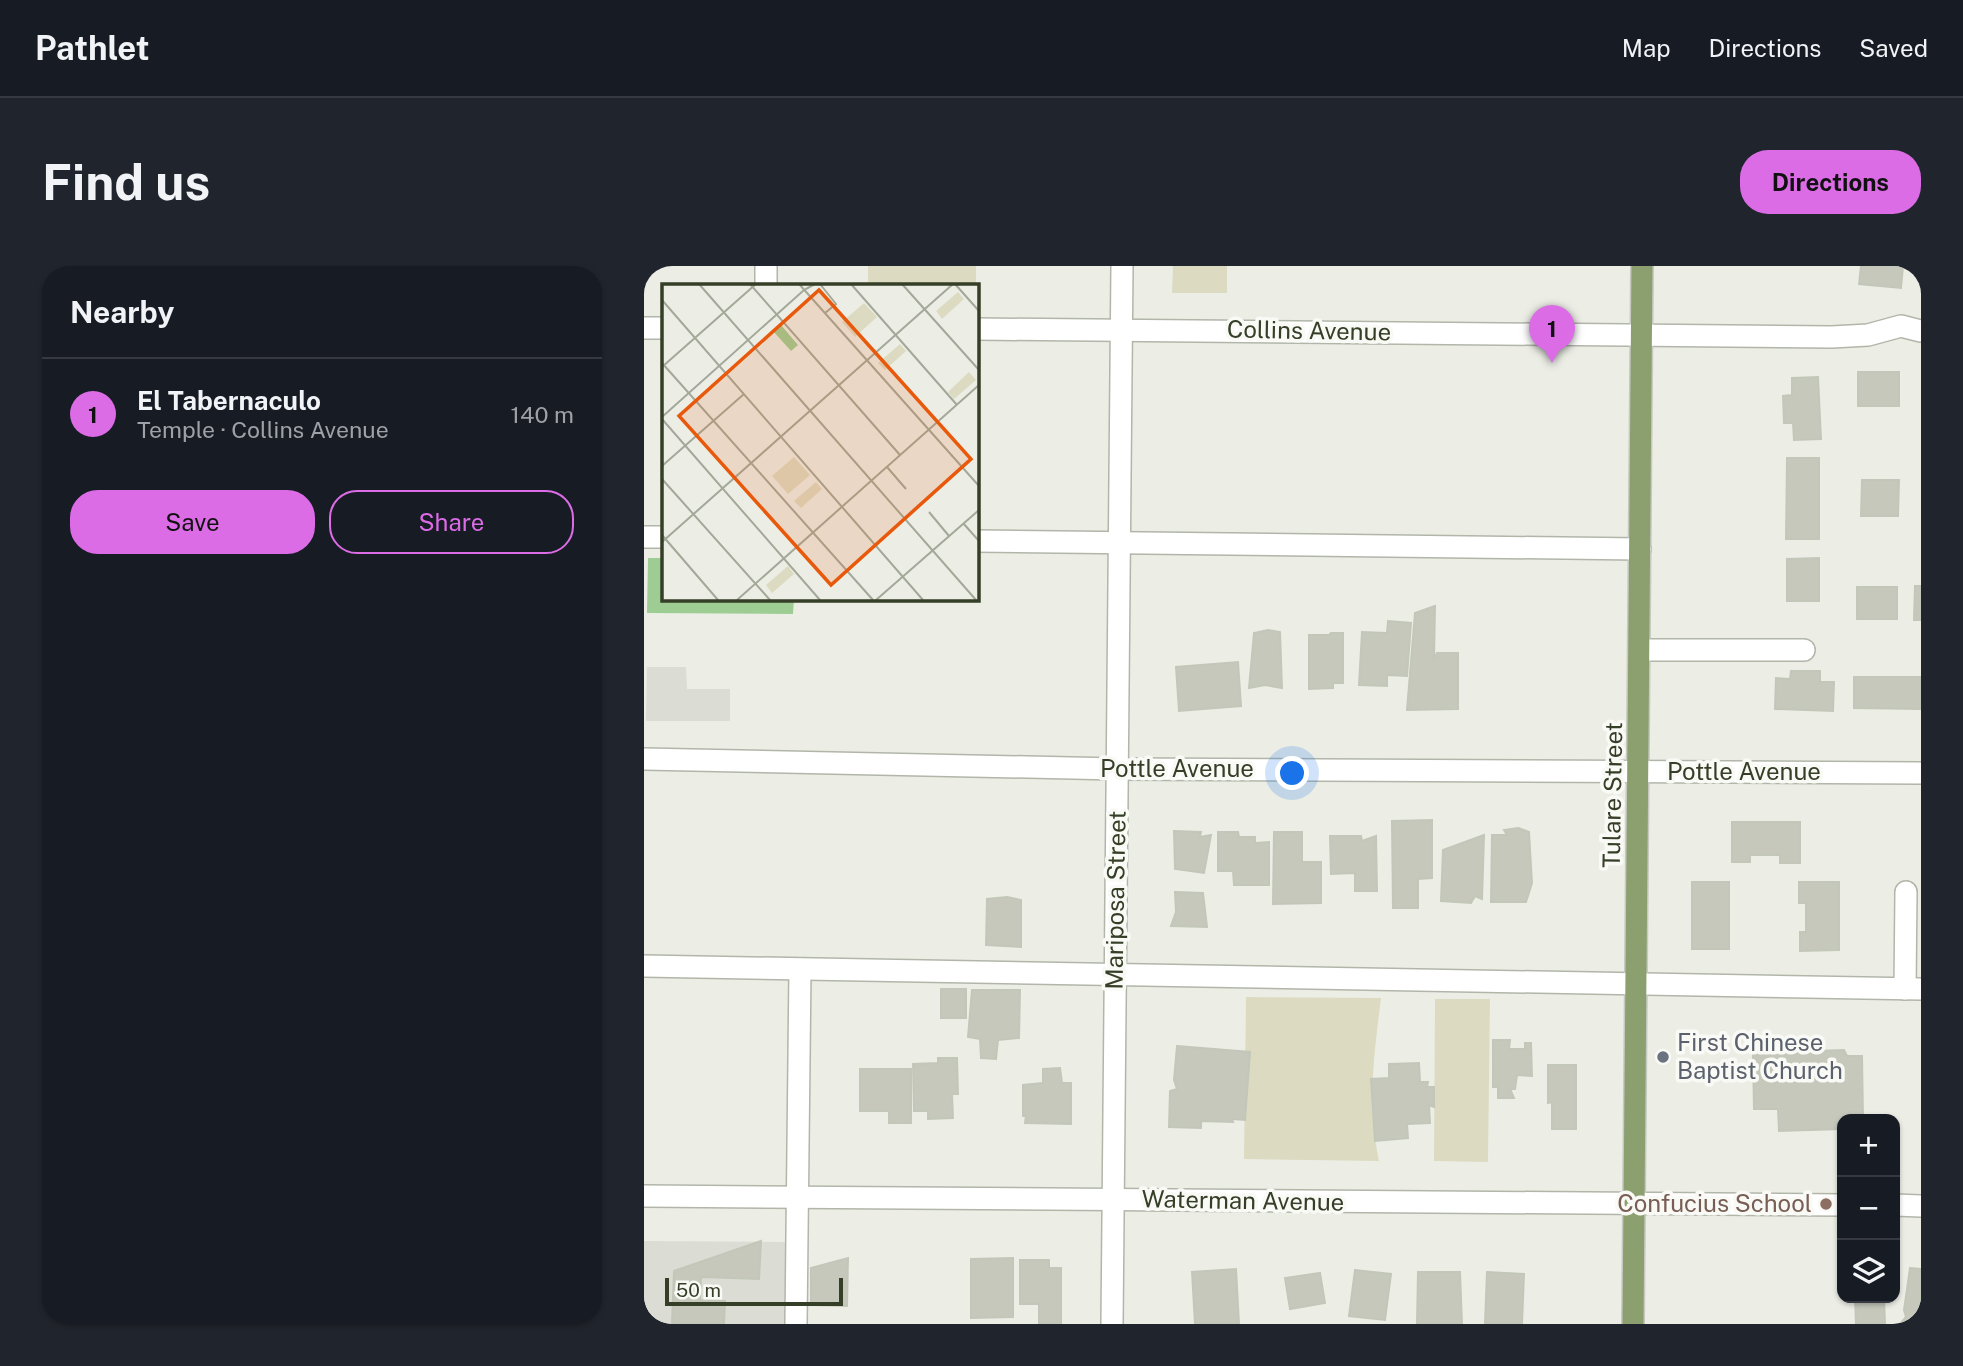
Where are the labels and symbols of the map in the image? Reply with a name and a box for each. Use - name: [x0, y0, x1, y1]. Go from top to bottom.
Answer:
- inset map: [662, 284, 978, 600]
- pin: 1: [1529, 305, 1575, 363]
- street label: Collins Avenue: [1227, 315, 1391, 345]
- street label: Tulare Street: [1597, 722, 1627, 868]
- street label: Pottle Avenue: [1100, 754, 1254, 782]
- your location: [1275, 756, 1309, 790]
- street label: Pottle Avenue: [1667, 757, 1821, 785]
- street label: Mariposa Street: [1099, 810, 1131, 990]
- place label: First Chinese Baptist Church: [1677, 1028, 1843, 1084]
- marker: First Chinese Baptist Church: [1655, 1049, 1671, 1065]
- street label: Waterman Avenue: [1141, 1184, 1345, 1216]
- place label: Confucius School: [1617, 1189, 1812, 1217]
- marker: Confucius School: [1818, 1196, 1834, 1212]
- scale bar: [665, 1275, 844, 1307]

